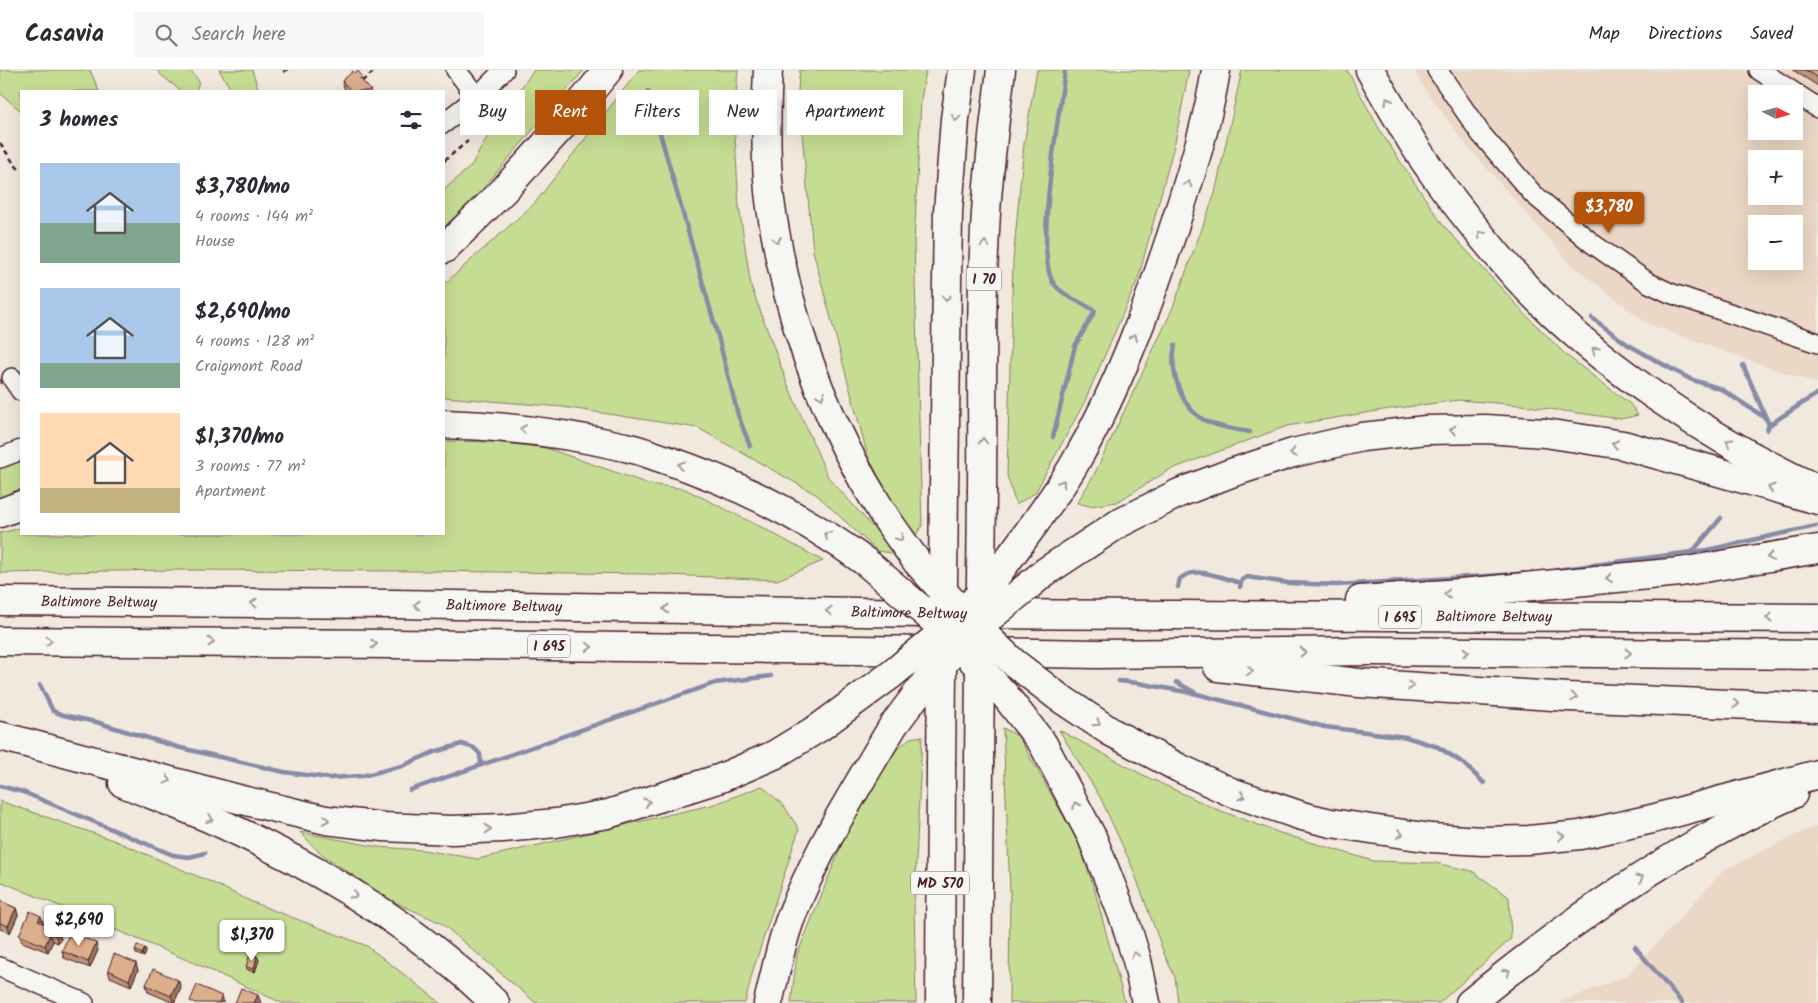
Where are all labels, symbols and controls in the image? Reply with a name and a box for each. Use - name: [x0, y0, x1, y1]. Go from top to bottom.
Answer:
- search box: [134, 12, 484, 57]
- text: Casavia: [25, 15, 104, 54]
- text: Search here: [192, 20, 286, 50]
- text: Map: [1588, 20, 1620, 49]
- text: Directions: [1648, 20, 1722, 49]
- text: Saved: [1750, 20, 1793, 49]
- icon: search: [152, 21, 180, 49]
- north arrow: [1748, 85, 1802, 140]
- map controls: [1748, 85, 1803, 270]
- chip: Buy: [460, 90, 525, 135]
- chip: Rent: [535, 90, 606, 135]
- chip: Filters: [616, 90, 699, 135]
- chip: New: [709, 90, 777, 135]
- chip: Apartment: [787, 90, 903, 135]
- one-way arrow: [1384, 98, 1394, 107]
- text: 3 homes: [40, 104, 118, 137]
- icon: filters: [397, 106, 425, 134]
- one-way arrow: [951, 115, 962, 123]
- button: +: [1748, 150, 1803, 205]
- text: $3,780/mo: [195, 171, 290, 204]
- one-way arrow: [1182, 180, 1192, 189]
- icon: home: [80, 183, 140, 243]
- pin: $3,780: [1568, 191, 1650, 234]
- text: $3,780: [1585, 195, 1633, 220]
- text: 4 rooms · 144 m²: [195, 204, 313, 229]
- button: −: [1748, 215, 1803, 270]
- text: House: [195, 229, 235, 254]
- one-way arrow: [1478, 231, 1487, 240]
- one-way arrow: [771, 236, 781, 245]
- one-way arrow: [980, 239, 990, 247]
- road number: I 70: [966, 268, 1002, 290]
- one-way arrow: [941, 294, 951, 302]
- text: $2,690/mo: [195, 296, 291, 329]
- icon: home: [80, 308, 140, 368]
- text: 4 rooms · 128 m²: [195, 329, 314, 354]
- one-way arrow: [1128, 333, 1139, 342]
- one-way arrow: [1592, 347, 1601, 355]
- text: Craigmont Road: [195, 354, 302, 379]
- one-way arrow: [815, 391, 826, 400]
- text: $1,370/mo: [195, 421, 284, 454]
- one-way arrow: [519, 424, 527, 434]
- one-way arrow: [1449, 425, 1456, 435]
- icon: home: [80, 433, 140, 493]
- one-way arrow: [978, 437, 988, 444]
- one-way arrow: [1725, 438, 1734, 448]
- one-way arrow: [1610, 439, 1619, 449]
- one-way arrow: [1289, 448, 1297, 458]
- text: 3 rooms · 77 m²: [195, 454, 305, 479]
- one-way arrow: [677, 461, 686, 471]
- text: Apartment: [195, 479, 266, 504]
- one-way arrow: [1056, 479, 1065, 488]
- one-way arrow: [1767, 484, 1775, 494]
- one-way arrow: [823, 531, 832, 541]
- one-way arrow: [894, 532, 903, 542]
- one-way arrow: [1766, 551, 1774, 562]
- one-way arrow: [1605, 572, 1613, 583]
- one-way arrow: [1443, 589, 1451, 600]
- street label: Baltimore Beltway: [41, 590, 158, 615]
- street label: Baltimore Beltway: [446, 594, 563, 620]
- one-way arrow: [250, 598, 258, 608]
- one-way arrow: [412, 600, 420, 610]
- street label: Baltimore Beltway: [851, 601, 968, 627]
- one-way arrow: [662, 604, 670, 614]
- street label: Baltimore Beltway: [1436, 605, 1553, 630]
- one-way arrow: [825, 606, 833, 617]
- road number: I 695: [1379, 606, 1421, 628]
- one-way arrow: [1765, 613, 1773, 623]
- road number: I 695: [528, 634, 570, 658]
- one-way arrow: [45, 636, 53, 646]
- one-way arrow: [207, 637, 215, 648]
- one-way arrow: [370, 639, 378, 649]
- one-way arrow: [585, 641, 593, 652]
- one-way arrow: [1300, 647, 1307, 657]
- one-way arrow: [1462, 647, 1470, 657]
- one-way arrow: [1624, 648, 1632, 658]
- one-way arrow: [1246, 665, 1254, 676]
- one-way arrow: [1408, 681, 1416, 692]
- one-way arrow: [1570, 692, 1578, 703]
- one-way arrow: [1732, 699, 1740, 710]
- one-way arrow: [1091, 717, 1101, 726]
- one-way arrow: [164, 774, 173, 785]
- one-way arrow: [1237, 790, 1246, 800]
- one-way arrow: [643, 798, 651, 808]
- one-way arrow: [1072, 801, 1082, 810]
- one-way arrow: [206, 814, 214, 824]
- one-way arrow: [321, 814, 330, 824]
- one-way arrow: [484, 823, 492, 834]
- one-way arrow: [1396, 828, 1404, 839]
- one-way arrow: [1558, 831, 1566, 842]
- road number: MD 570: [911, 871, 969, 894]
- one-way arrow: [1634, 875, 1643, 884]
- one-way arrow: [348, 889, 357, 899]
- pin: $2,690: [38, 904, 120, 947]
- text: $2,690: [55, 908, 103, 933]
- pin: $1,370: [211, 920, 293, 962]
- text: $1,370: [230, 923, 274, 948]
- one-way arrow: [1131, 952, 1141, 960]
- one-way arrow: [1502, 969, 1511, 978]

